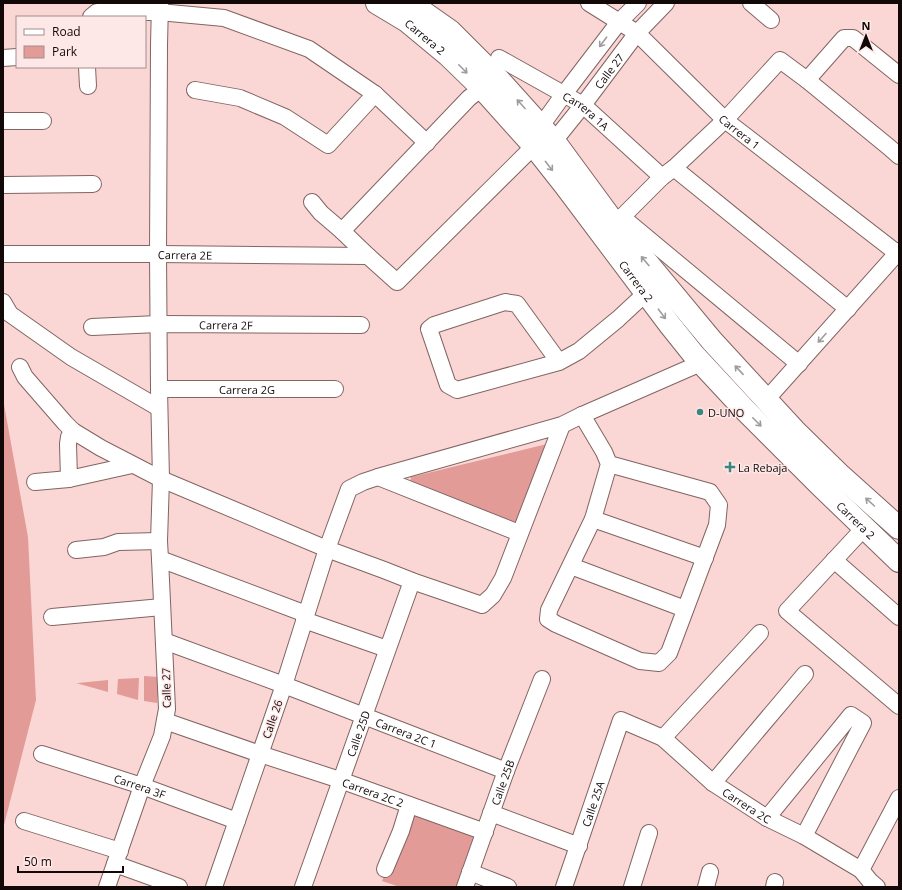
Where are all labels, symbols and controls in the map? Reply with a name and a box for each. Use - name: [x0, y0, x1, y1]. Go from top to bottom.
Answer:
- street label: Carrera 2: [402, 15, 449, 57]
- legend: [16, 16, 146, 68]
- north arrow: [846, 16, 886, 56]
- text: N: [862, 18, 870, 33]
- text: Road: [52, 23, 81, 40]
- one-way arrow: [599, 37, 607, 48]
- text: Park: [52, 43, 78, 60]
- street label: Calle 27: [591, 50, 627, 91]
- one-way arrow: [458, 64, 468, 74]
- street label: Carrera 1A: [560, 88, 613, 133]
- one-way arrow: [517, 99, 526, 109]
- street label: Carrera 1: [716, 111, 763, 152]
- one-way arrow: [545, 160, 554, 171]
- street label: Carrera 2E: [158, 246, 212, 262]
- one-way arrow: [641, 255, 650, 266]
- street label: Carrera 2: [616, 257, 657, 304]
- one-way arrow: [658, 308, 666, 319]
- street label: Carrera 2F: [199, 317, 253, 332]
- one-way arrow: [817, 333, 826, 343]
- one-way arrow: [734, 365, 744, 375]
- street label: Carrera 2G: [219, 382, 275, 397]
- place label: D-UNO: [708, 405, 744, 420]
- marker: D-UNO: [695, 407, 705, 417]
- one-way arrow: [752, 417, 762, 427]
- place label: La Rebaja: [738, 460, 787, 475]
- marker: La Rebaja: [725, 462, 735, 472]
- one-way arrow: [865, 497, 875, 507]
- street label: Carrera 2: [834, 498, 879, 542]
- street label: Calle 27: [158, 668, 174, 708]
- street label: Calle 26: [258, 698, 286, 740]
- street label: Calle 25D: [343, 708, 373, 759]
- street label: Carrera 2C 1: [374, 714, 439, 751]
- street label: Calle 25B: [487, 757, 517, 807]
- street label: Carrera 3F: [112, 770, 168, 802]
- street label: Carrera 2C 2: [341, 774, 406, 810]
- street label: Calle 25A: [578, 779, 607, 828]
- street label: Carrera 2C: [720, 784, 774, 826]
- scale bar: [18, 848, 123, 874]
- text: 50 m: [24, 853, 52, 870]

